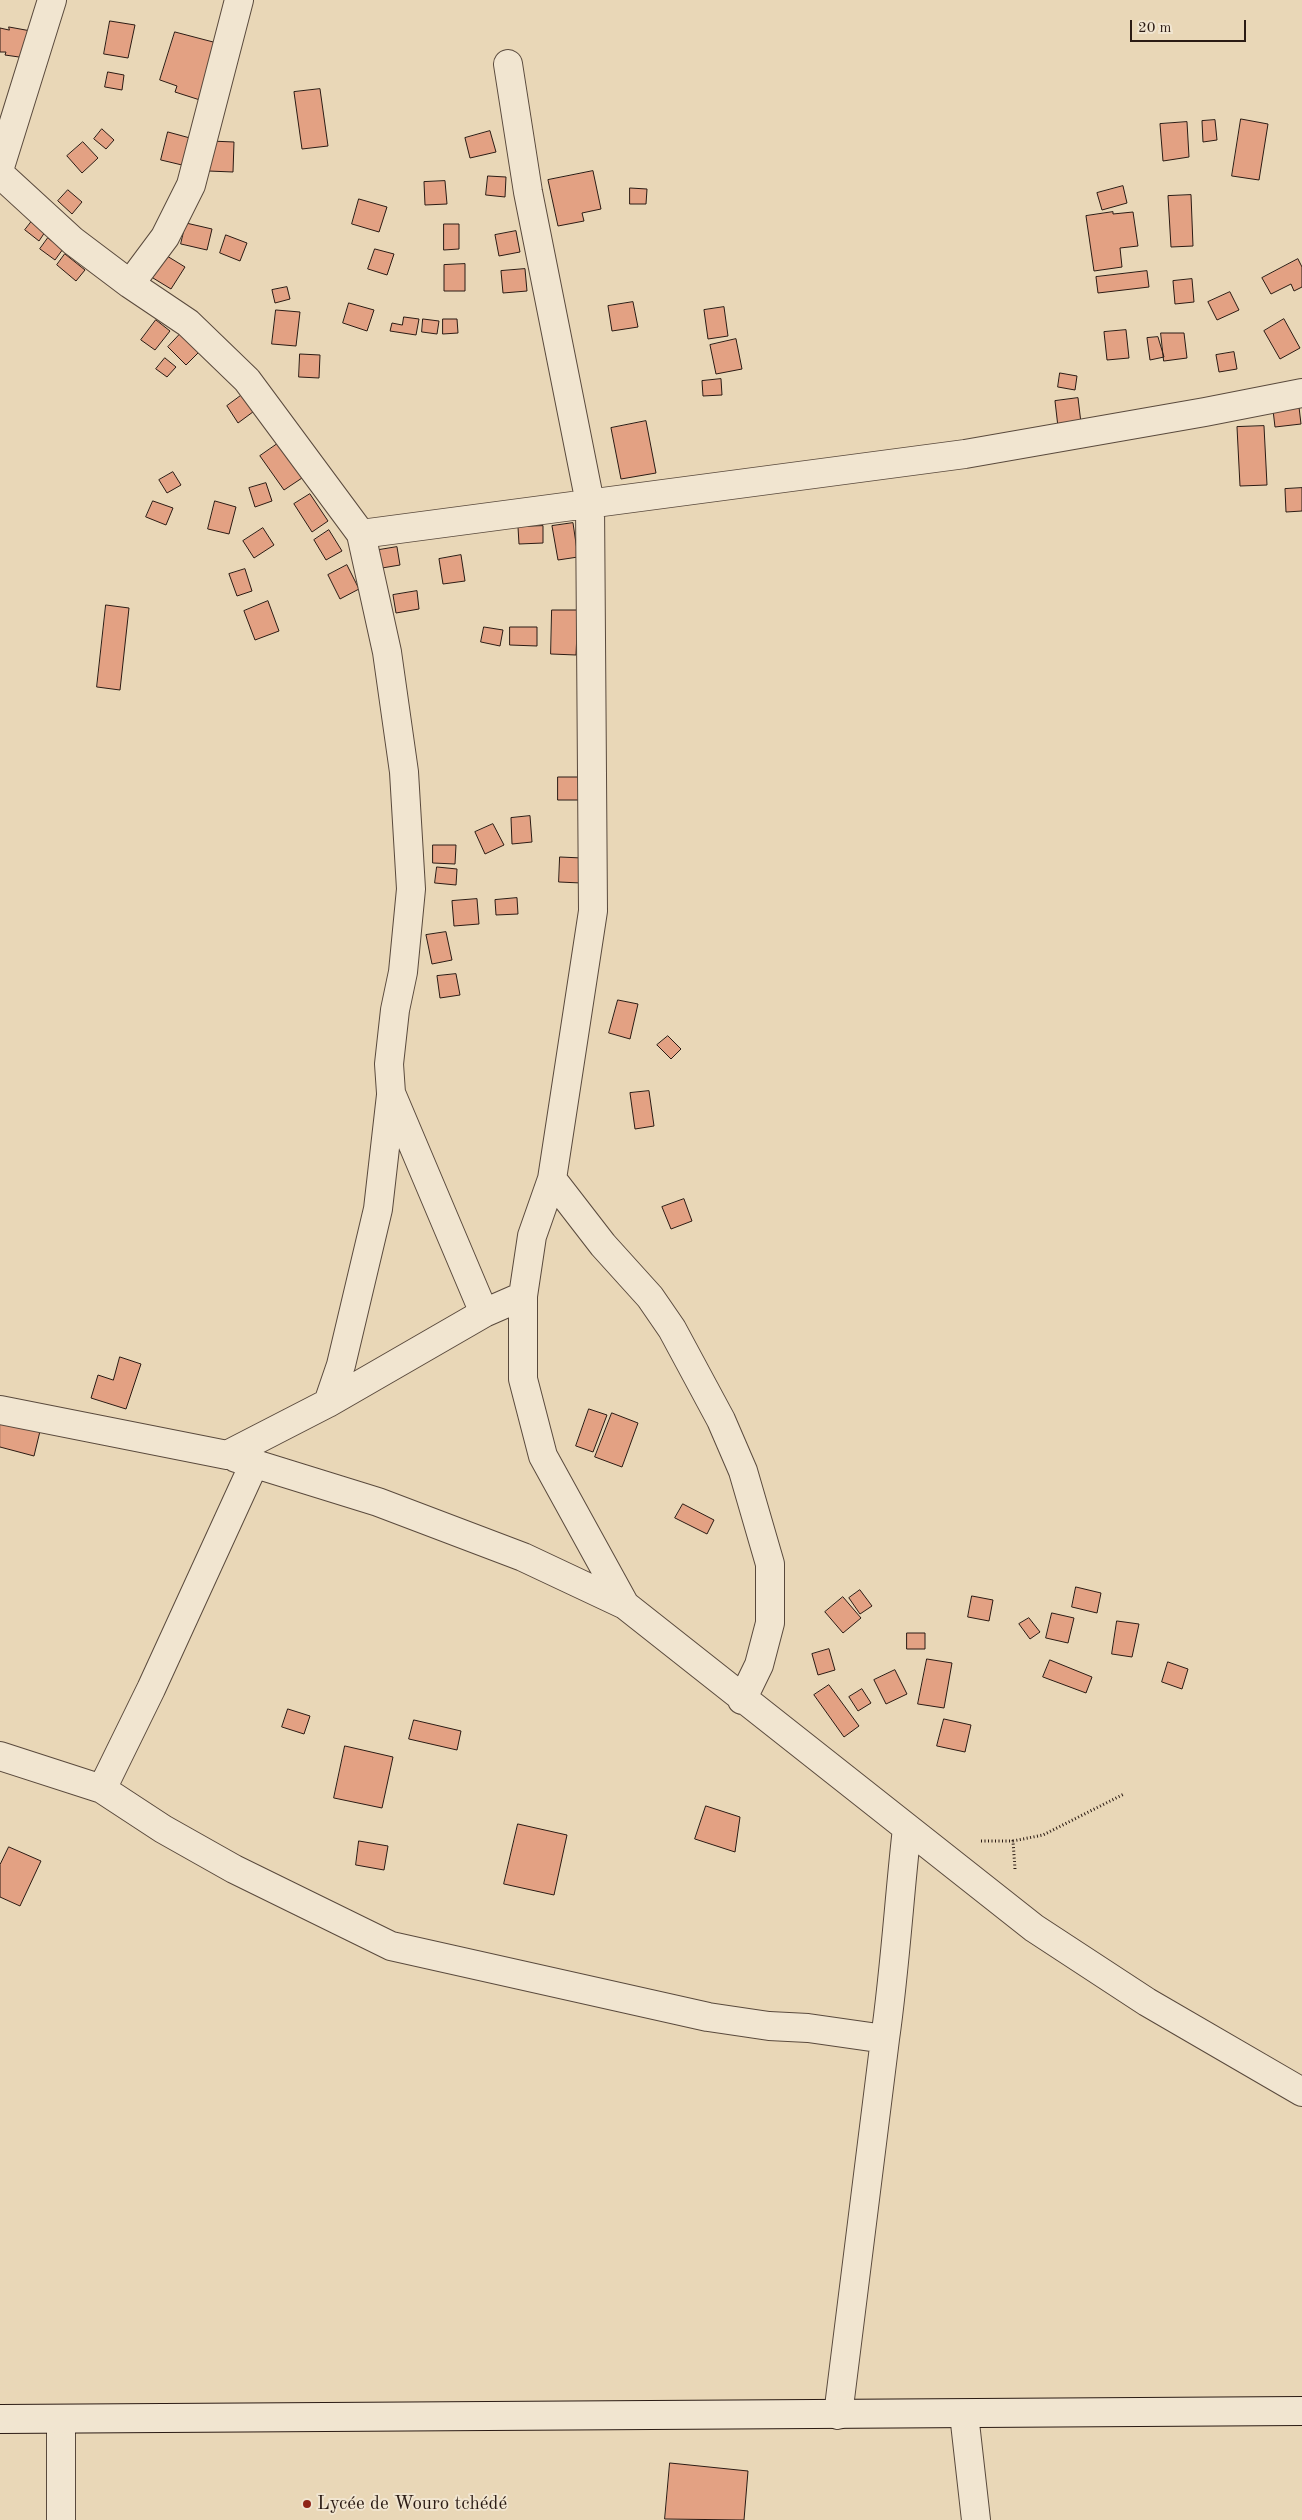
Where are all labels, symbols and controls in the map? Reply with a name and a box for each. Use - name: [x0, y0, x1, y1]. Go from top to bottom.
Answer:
- scale bar: [1132, 10, 1248, 42]
- text: 20 m: [1138, 21, 1172, 36]
- place label: Lycée de Wouro tchédé: [317, 2493, 507, 2515]
- marker: Lycée de Wouro tchédé: [301, 2498, 313, 2510]

